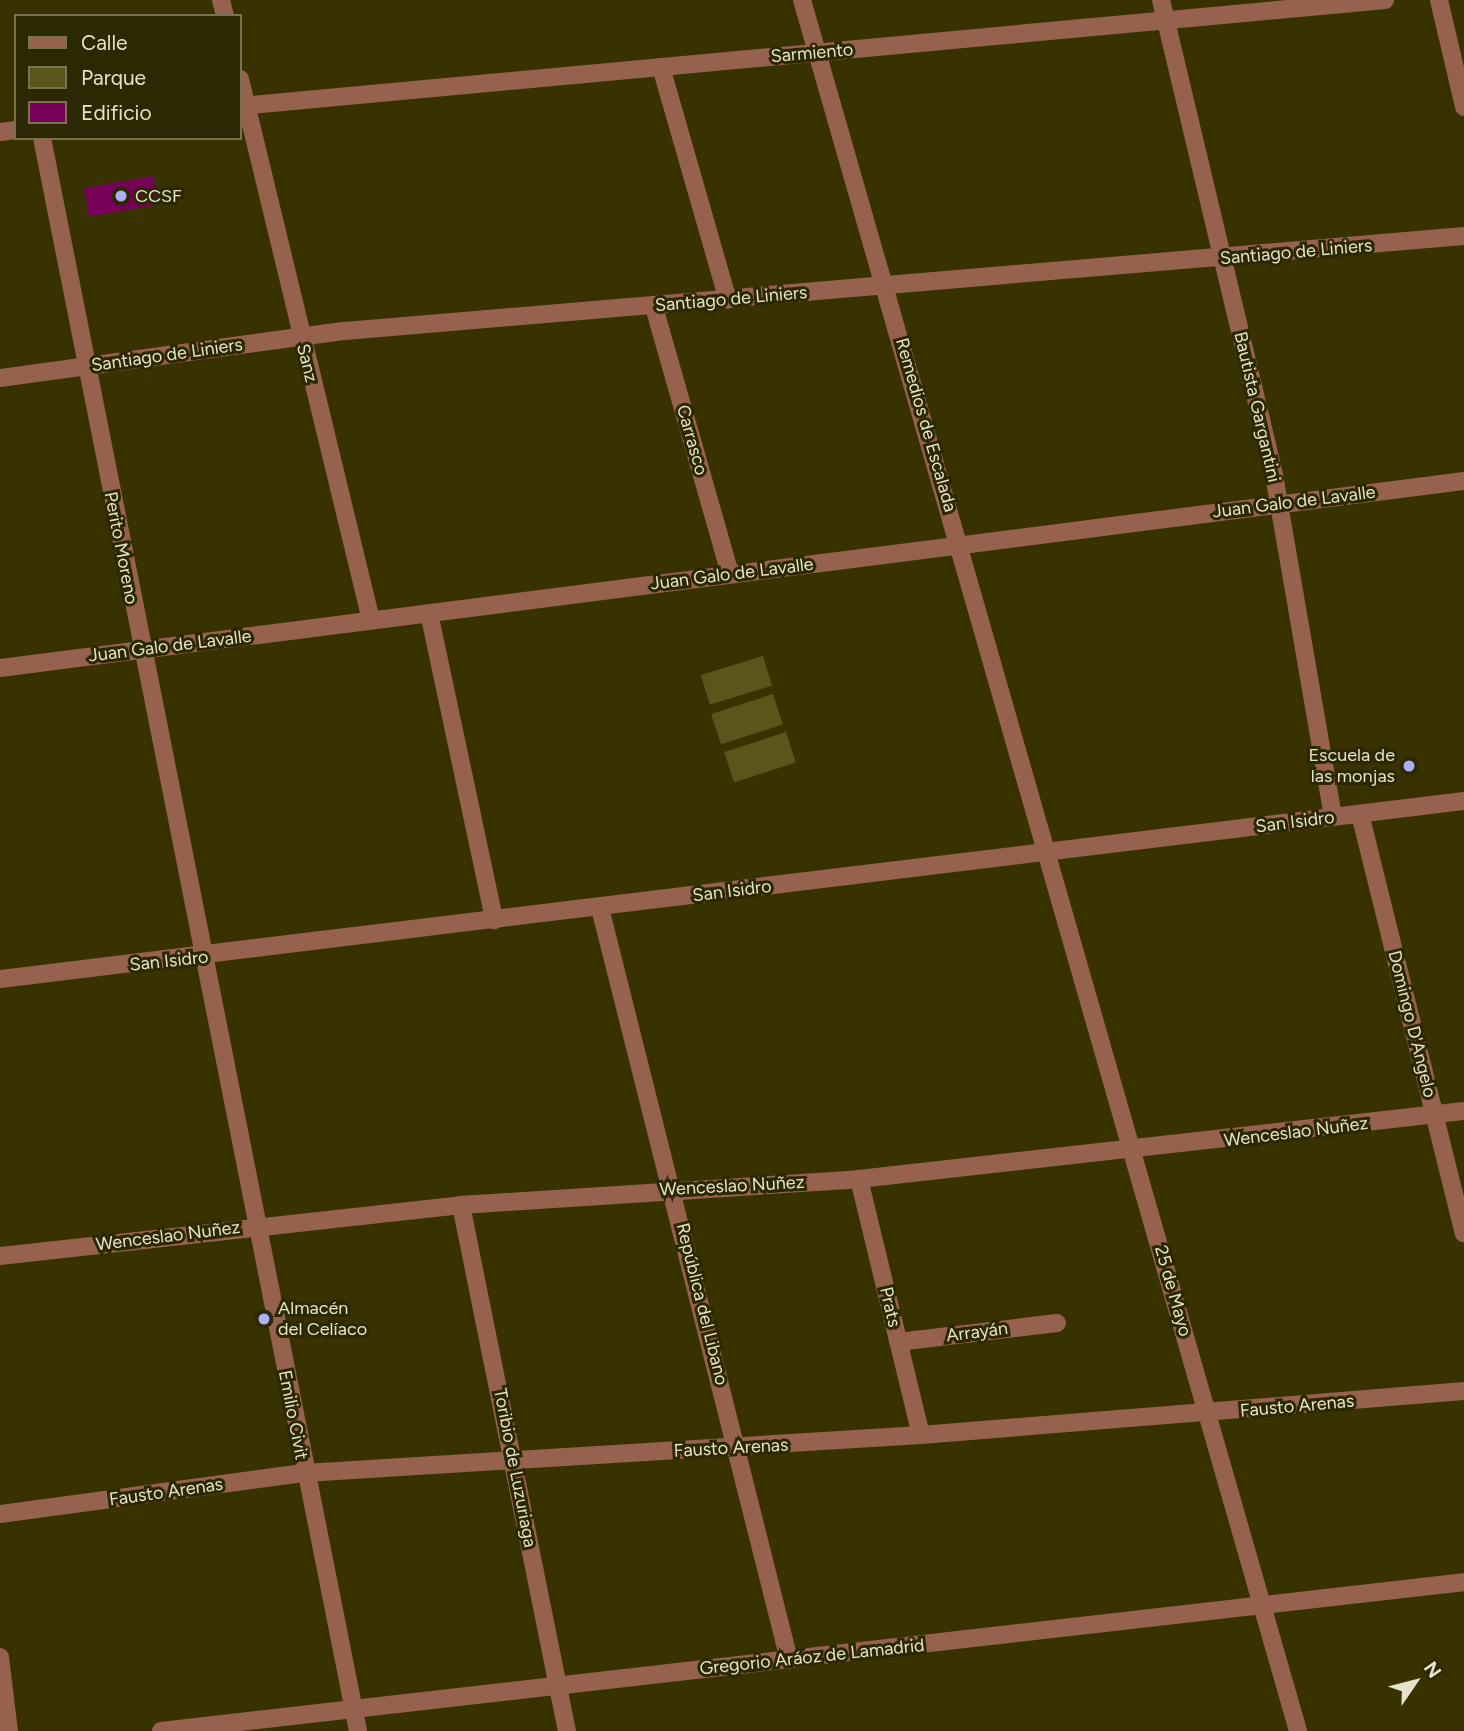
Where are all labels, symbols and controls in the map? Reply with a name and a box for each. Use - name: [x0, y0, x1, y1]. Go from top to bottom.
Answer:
- legend: [14, 14, 242, 140]
- text: Calle: [81, 30, 128, 55]
- street label: Sarmiento: [770, 39, 854, 67]
- text: Parque: [81, 65, 146, 90]
- text: Edificio: [81, 100, 152, 125]
- place label: CCSF: [135, 185, 182, 207]
- marker: CCSF: [113, 188, 129, 204]
- street label: Santiago de Liniers: [1219, 235, 1373, 269]
- street label: Santiago de Liniers: [654, 282, 808, 316]
- street label: Bautista Gargantini: [1229, 330, 1285, 484]
- street label: Santiago de Liniers: [90, 334, 244, 376]
- street label: Remedios de Escalada: [891, 336, 961, 514]
- street label: Sanz: [292, 341, 322, 385]
- street label: Carrasco: [672, 402, 712, 478]
- street label: Juan Galo de Lavalle: [1211, 481, 1377, 523]
- street label: Perito Moreno: [100, 490, 142, 606]
- street label: Juan Galo de Lavalle: [649, 553, 815, 595]
- street label: Juan Galo de Lavalle: [87, 625, 253, 667]
- place label: Escuela de las monjas: [1308, 745, 1395, 788]
- marker: Escuela de las monjas: [1401, 758, 1417, 774]
- street label: San Isidro: [1254, 806, 1336, 838]
- street label: San Isidro: [691, 875, 773, 907]
- street label: San Isidro: [128, 946, 210, 976]
- street label: Domingo D'Angelo: [1383, 948, 1441, 1100]
- street label: Wenceslao Nuñez: [1223, 1112, 1369, 1152]
- street label: Wenceslao Nuñez: [659, 1171, 805, 1201]
- street label: Wenceslao Nuñez: [95, 1216, 241, 1256]
- street label: República del Libano: [671, 1221, 733, 1387]
- street label: 25 de Mayo: [1150, 1243, 1196, 1339]
- street label: Prats: [875, 1285, 905, 1329]
- place label: Almacén del Celíaco: [278, 1298, 367, 1340]
- marker: Almacén del Celíaco: [256, 1311, 272, 1327]
- street label: Arrayán: [945, 1318, 1009, 1346]
- street label: Emilio Civit: [274, 1368, 312, 1462]
- street label: Toribio de Luzuriaga: [489, 1387, 541, 1549]
- street label: Fausto Arenas: [1239, 1390, 1355, 1422]
- street label: Fausto Arenas: [673, 1434, 789, 1462]
- street label: Fausto Arenas: [108, 1473, 224, 1511]
- street label: Gregorio Aráoz de Lamadrid: [698, 1634, 926, 1680]
- north arrow: [1380, 1647, 1450, 1717]
- text: N: [1419, 1657, 1446, 1682]

